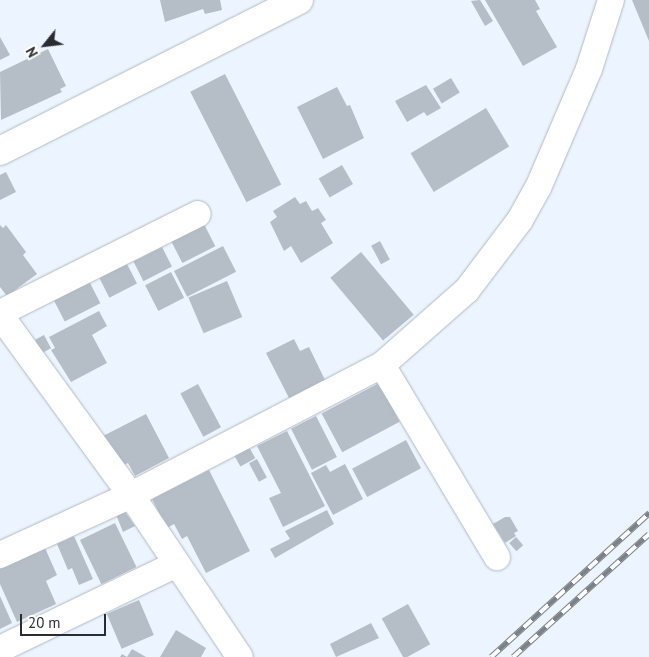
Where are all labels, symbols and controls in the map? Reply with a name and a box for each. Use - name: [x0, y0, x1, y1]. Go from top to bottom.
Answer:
- north arrow: [20, 20, 70, 70]
- text: N: [22, 44, 42, 61]
- scale bar: [22, 604, 109, 636]
- text: 20 m: [28, 613, 61, 632]

